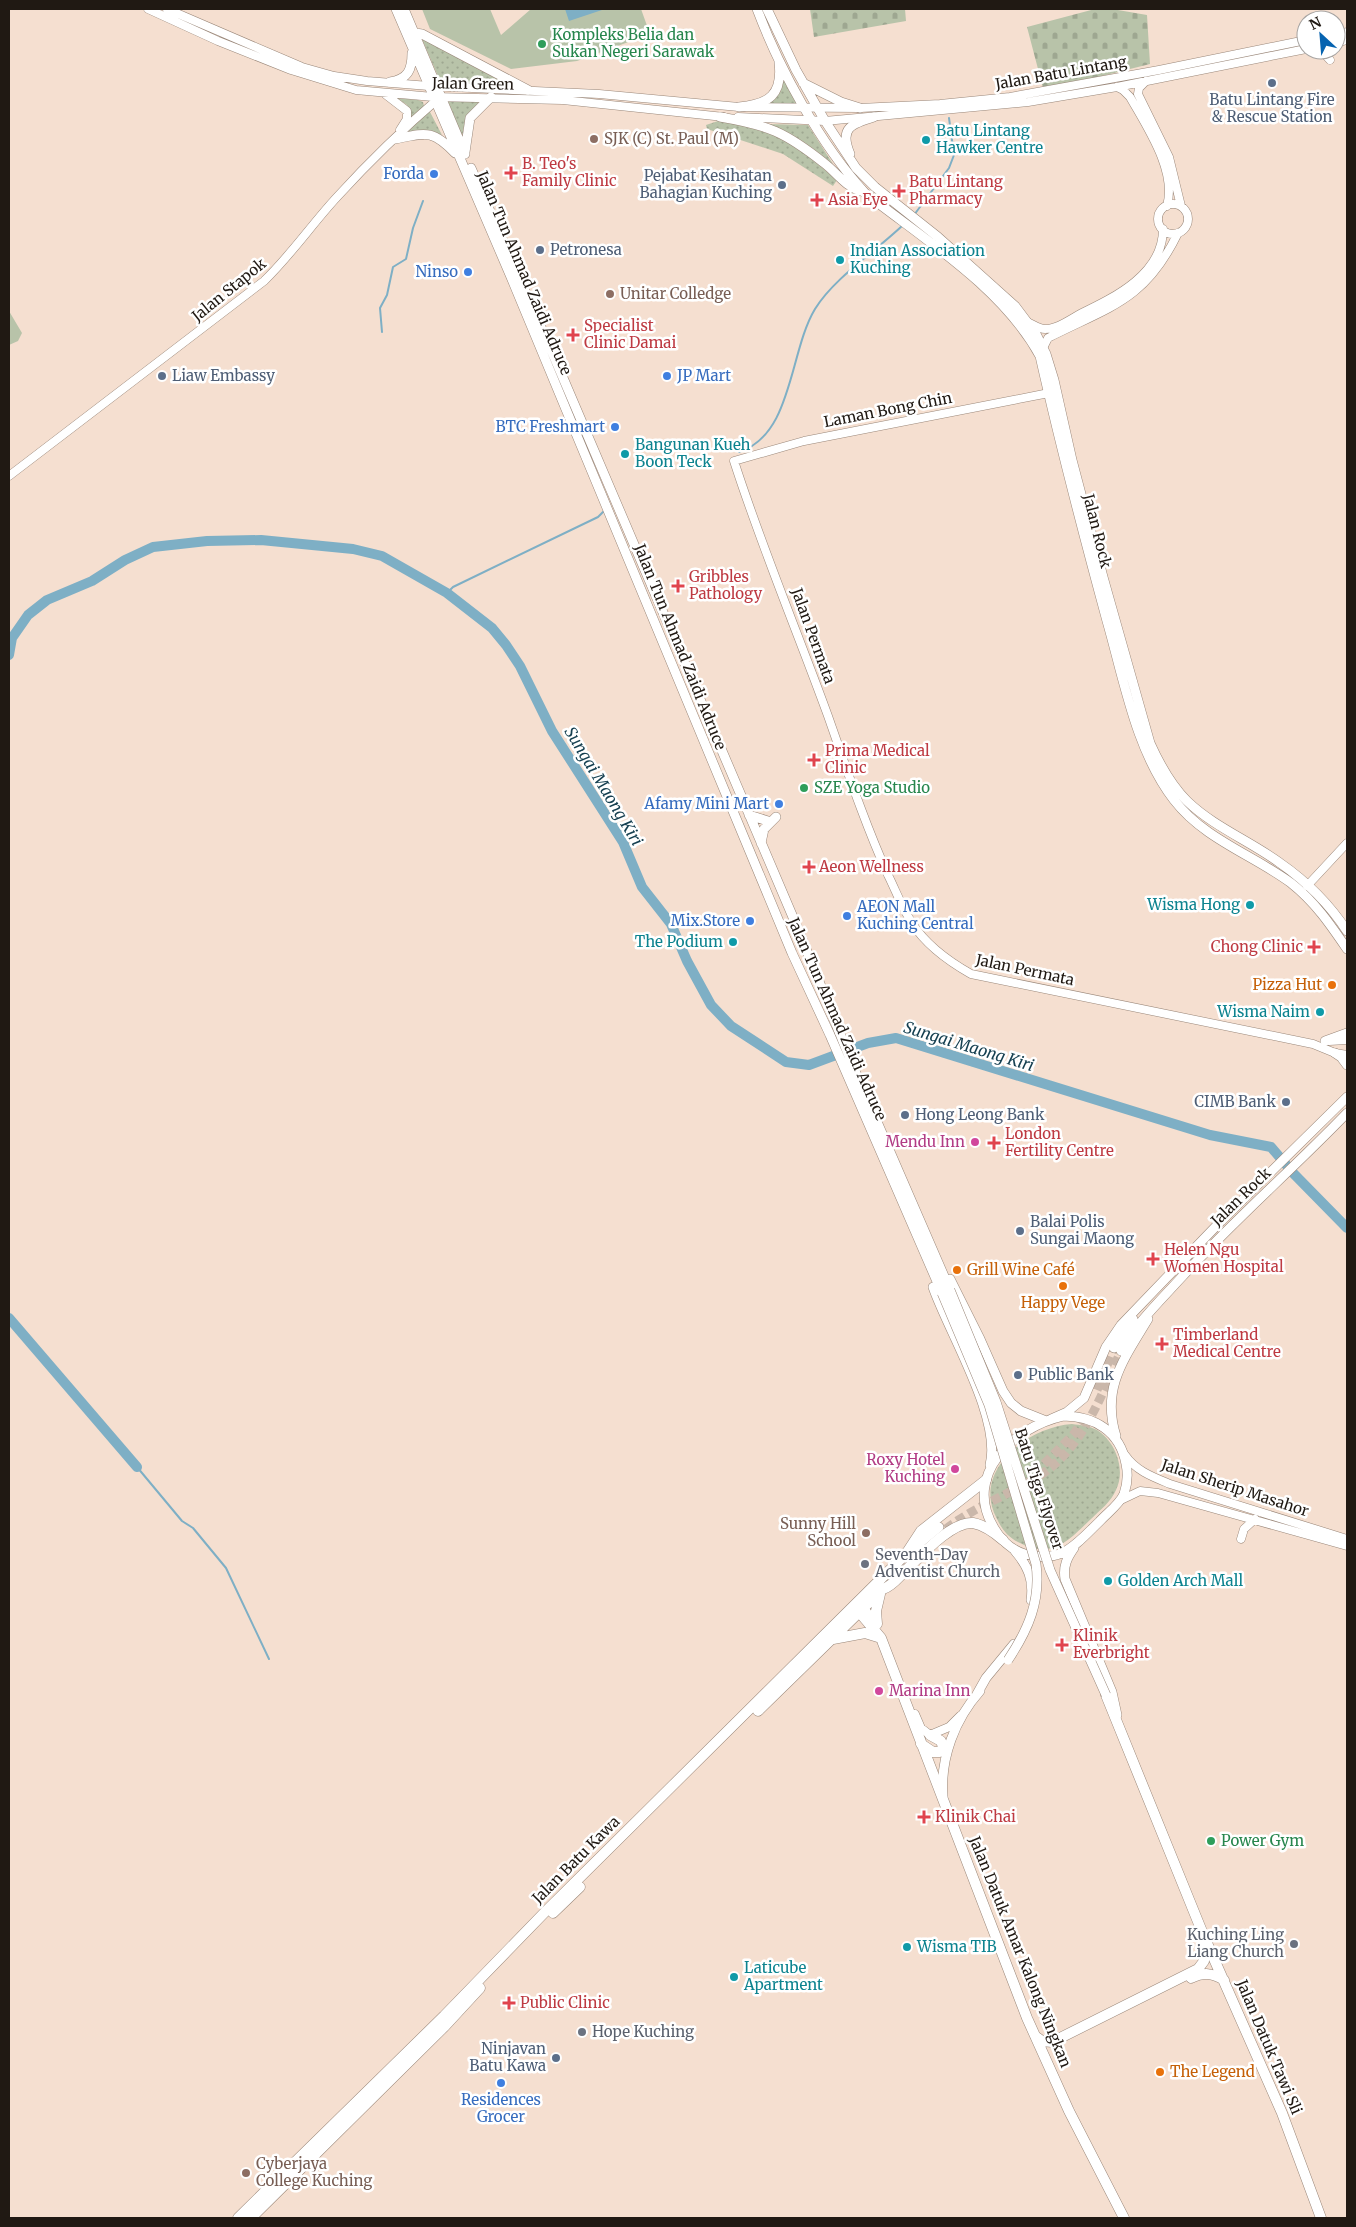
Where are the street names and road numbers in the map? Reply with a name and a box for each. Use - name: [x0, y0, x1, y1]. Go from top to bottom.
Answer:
- street label: Jalan Batu Lintang: [993, 52, 1128, 94]
- street label: Jalan Green: [431, 73, 514, 94]
- street label: Jalan Tun Ahmad Zaidi Adruce: [472, 167, 576, 378]
- street label: Jalan Stapok: [187, 254, 270, 326]
- street label: Laman Bong Chin: [822, 388, 954, 431]
- street label: Jalan Rock: [1079, 491, 1116, 570]
- street label: Jalan Tun Ahmad Zaidi Adruce: [630, 540, 731, 753]
- street label: Jalan Permata: [787, 585, 840, 686]
- street label: Jalan Tun Ahmad Zaidi Adruce: [784, 913, 891, 1123]
- street label: Jalan Permata: [973, 950, 1076, 989]
- street label: Jalan Rock: [1206, 1163, 1275, 1231]
- street label: Batu Tiga Flyover: [1011, 1426, 1068, 1552]
- street label: Jalan Sherip Masahor: [1158, 1454, 1312, 1520]
- street label: Jalan Batu Kawa: [527, 1812, 623, 1908]
- street label: Jalan Datuk Amar Kalong Ningkan: [965, 1832, 1076, 2070]
- street label: Jalan Datuk Tawi Sli: [1232, 1976, 1307, 2117]

